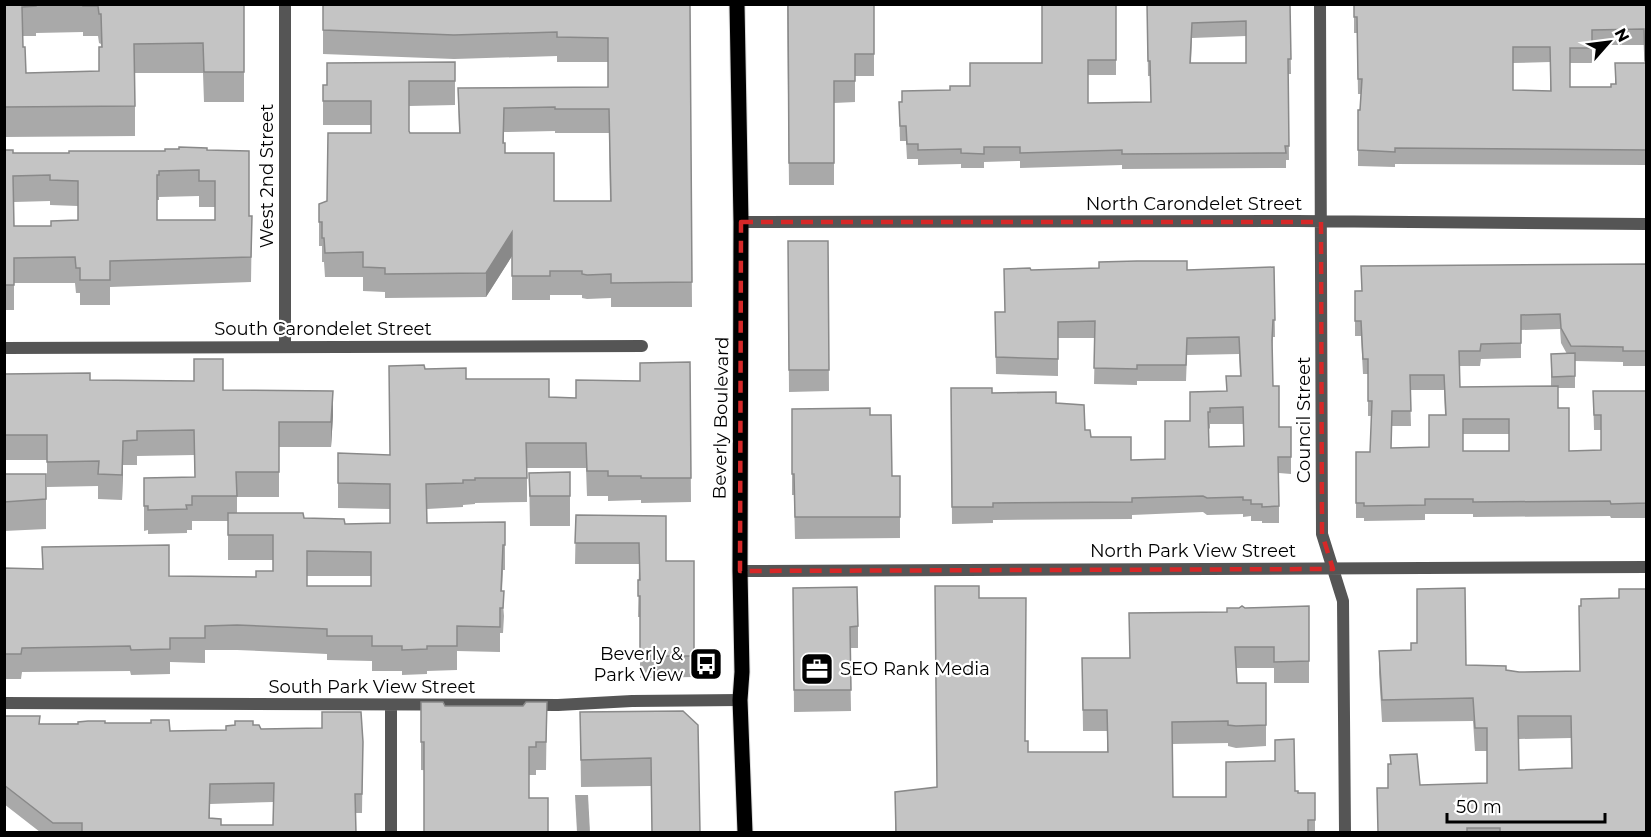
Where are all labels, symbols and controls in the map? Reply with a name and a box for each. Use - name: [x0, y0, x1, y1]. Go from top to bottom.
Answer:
- north arrow: [1579, 12, 1639, 72]
- text: N: [1610, 25, 1633, 45]
- street label: West 2nd Street: [256, 104, 278, 248]
- street label: North Carondelet Street: [1086, 193, 1302, 215]
- street label: South Carondelet Street: [214, 318, 432, 340]
- street label: Beverly Boulevard: [709, 336, 733, 500]
- street label: Council Street: [1293, 357, 1315, 483]
- street label: North Park View Street: [1090, 540, 1296, 562]
- place label: Beverly & Park View: [594, 643, 683, 686]
- bus stop icon: Beverly & Park View: [688, 646, 724, 682]
- office icon: SEO Rank Media: [799, 651, 835, 687]
- place label: SEO Rank Media: [840, 658, 990, 680]
- street label: South Park View Street: [268, 676, 476, 698]
- scale bar: [1447, 786, 1604, 824]
- text: 50 m: [1456, 796, 1502, 818]

